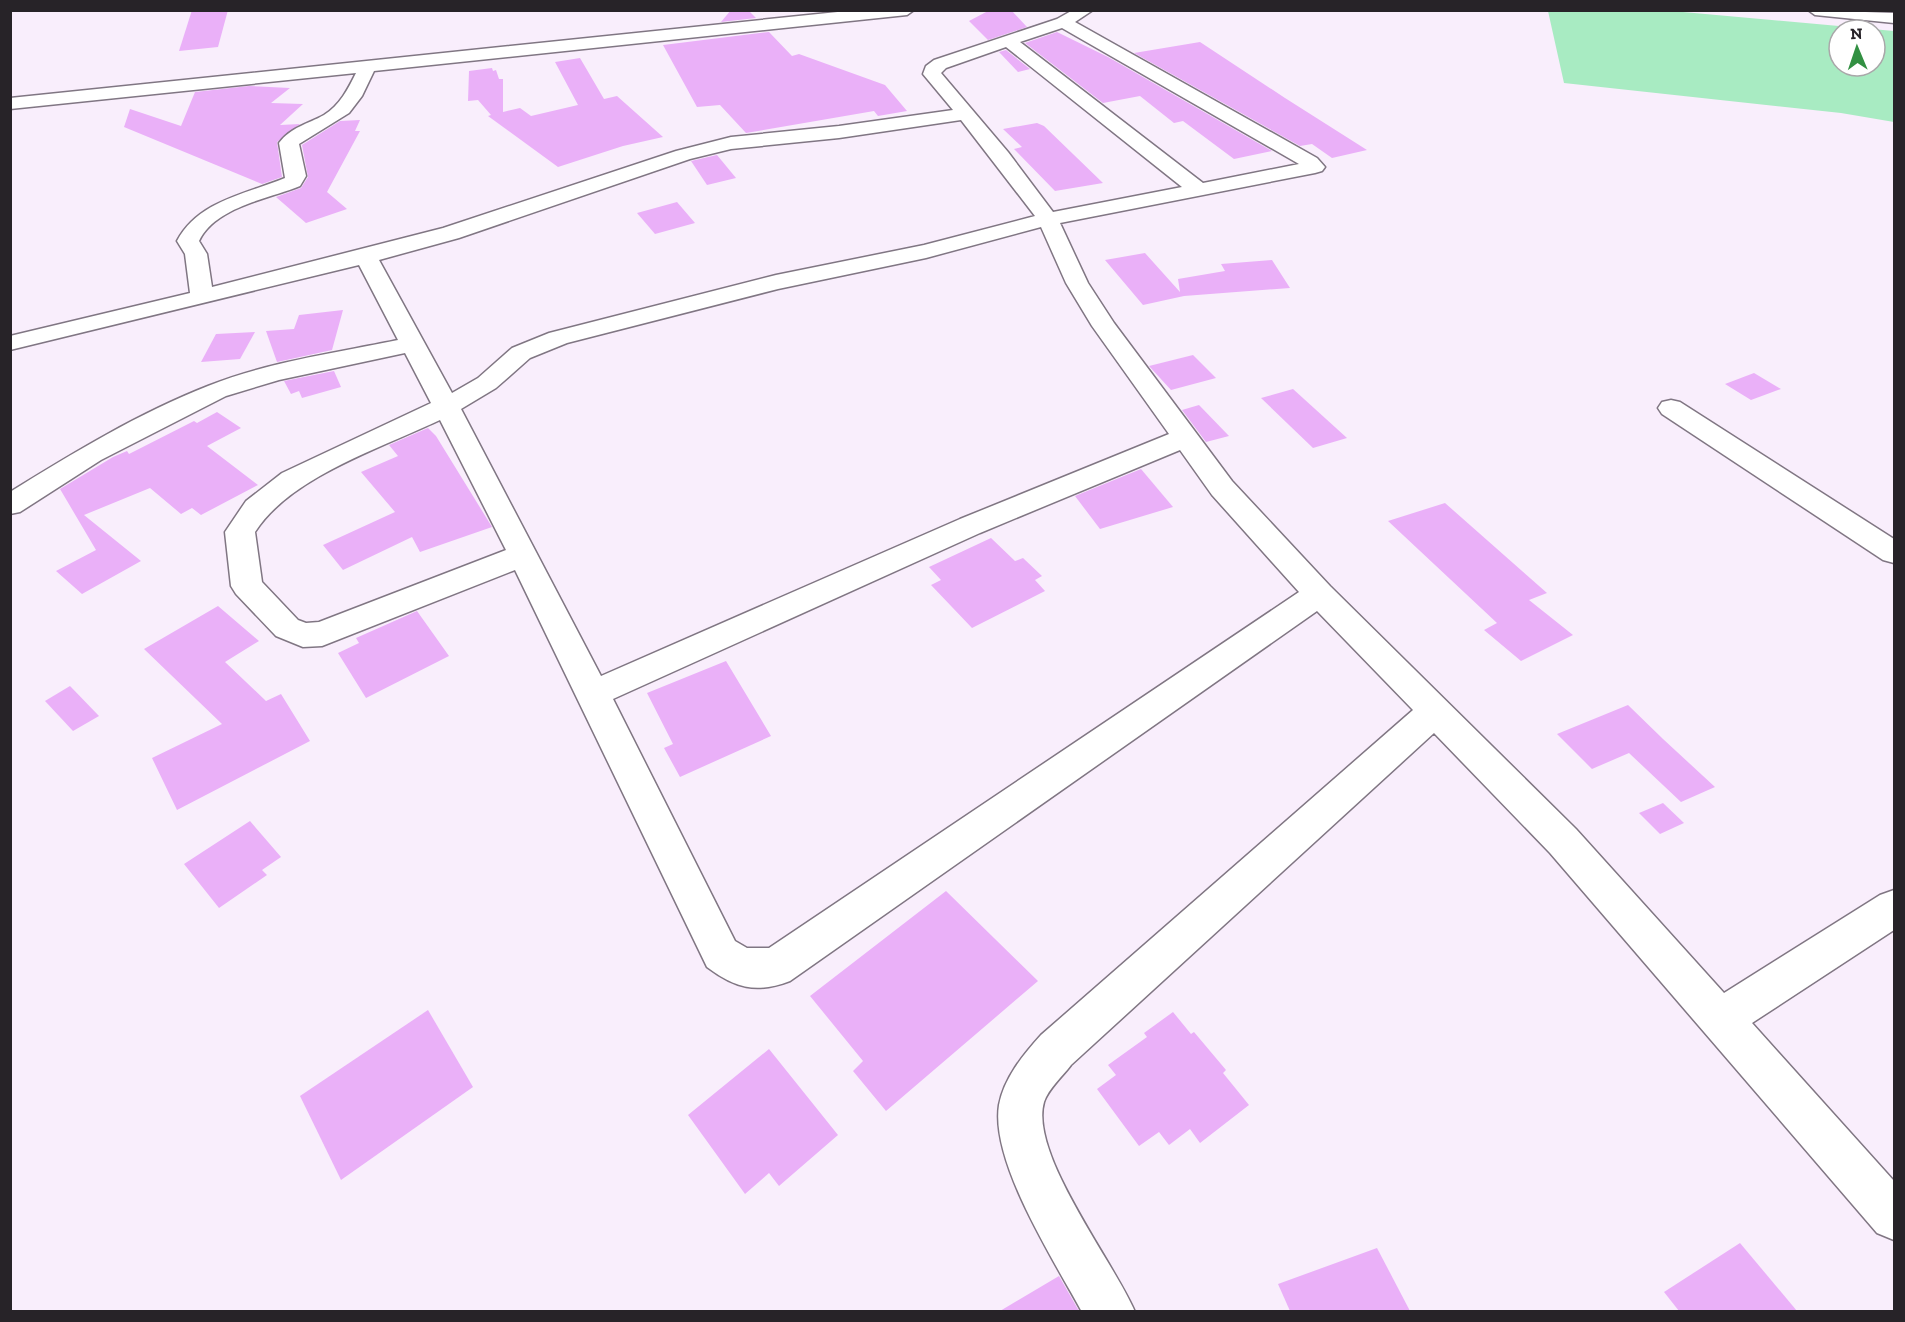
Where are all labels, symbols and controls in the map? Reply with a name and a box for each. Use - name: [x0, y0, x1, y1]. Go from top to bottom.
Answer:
- north arrow: [1827, 18, 1887, 78]
- text: N: [1850, 24, 1863, 43]

